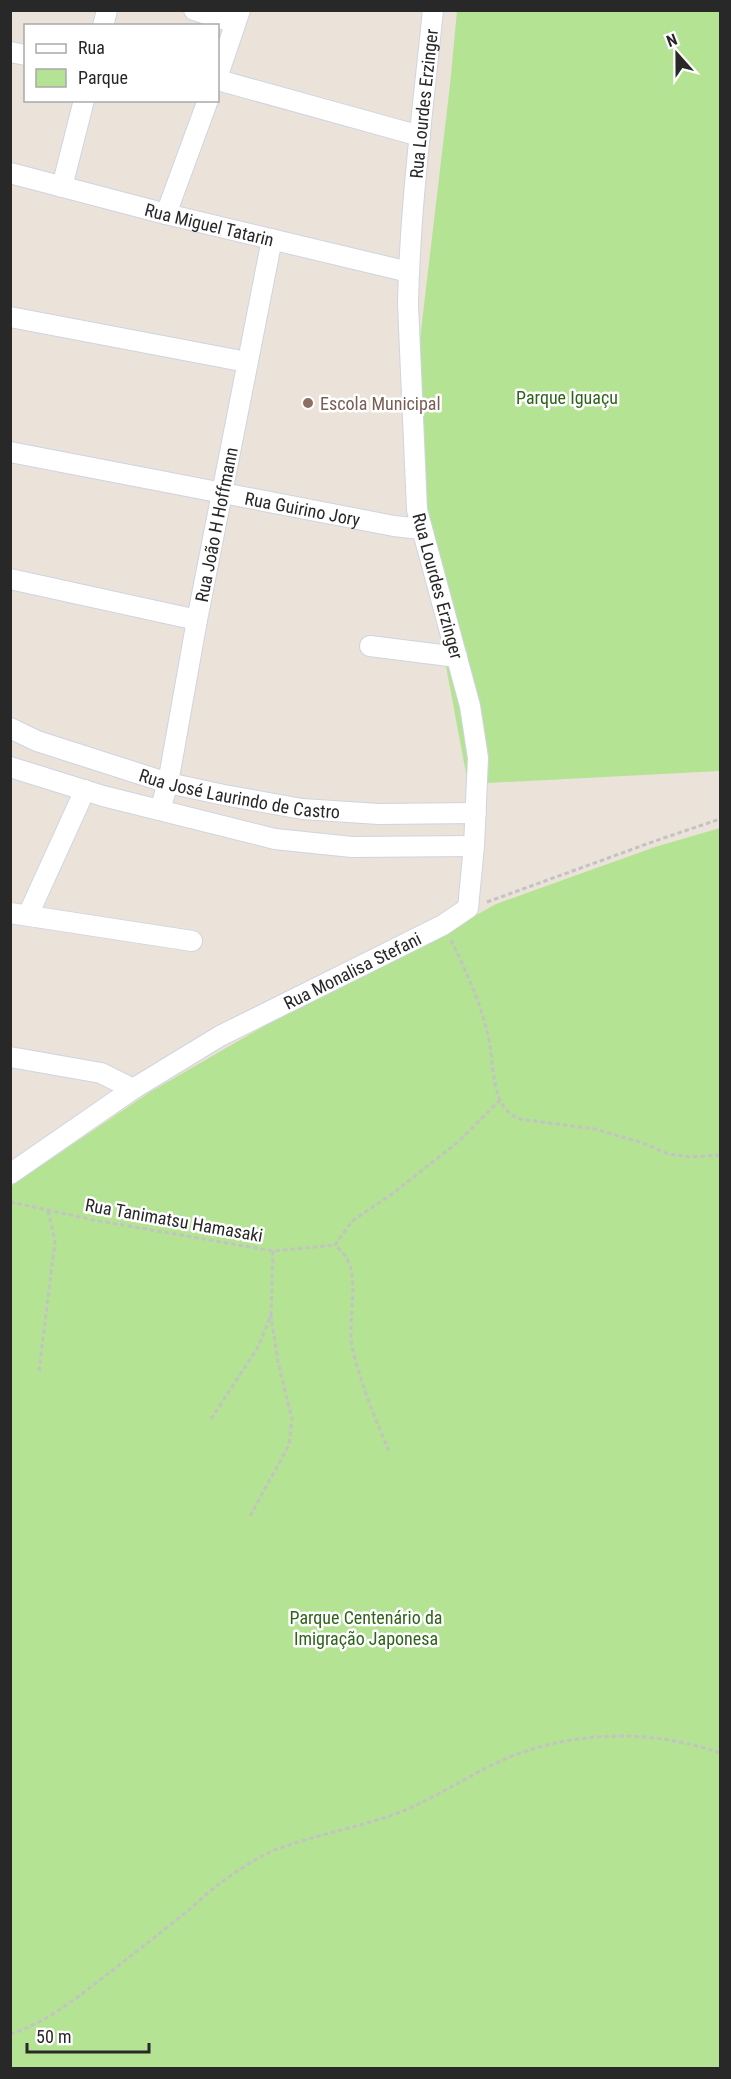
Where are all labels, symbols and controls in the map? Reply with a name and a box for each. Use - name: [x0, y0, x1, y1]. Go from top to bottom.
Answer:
- legend: [24, 24, 219, 102]
- north arrow: [647, 24, 707, 84]
- street label: Rua Lourdes Erzinger: [405, 27, 442, 179]
- text: N: [664, 30, 680, 51]
- text: Rua: [78, 37, 105, 58]
- text: Parque: [78, 67, 128, 88]
- street label: Rua Miguel Tatarin: [143, 198, 276, 250]
- park label: Parque Iguaçu: [516, 387, 618, 408]
- place label: Escola Municipal: [320, 393, 441, 414]
- marker: Escola Municipal: [301, 396, 315, 410]
- street label: Rua João H Hoffmann: [190, 445, 241, 604]
- street label: Rua Guirino Jory: [243, 487, 363, 530]
- street label: Rua Lourdes Erzinger: [408, 511, 468, 662]
- street label: Rua José Laurindo de Castro: [137, 764, 341, 822]
- street label: Rua Monalisa Stefani: [280, 927, 424, 1013]
- street label: Rua Tanimatsu Hamasaki: [83, 1194, 265, 1246]
- park label: Parque Centenário da Imigração Japonesa: [290, 1607, 442, 1649]
- scale bar: [27, 2016, 148, 2054]
- text: 50 m: [36, 2026, 71, 2047]

